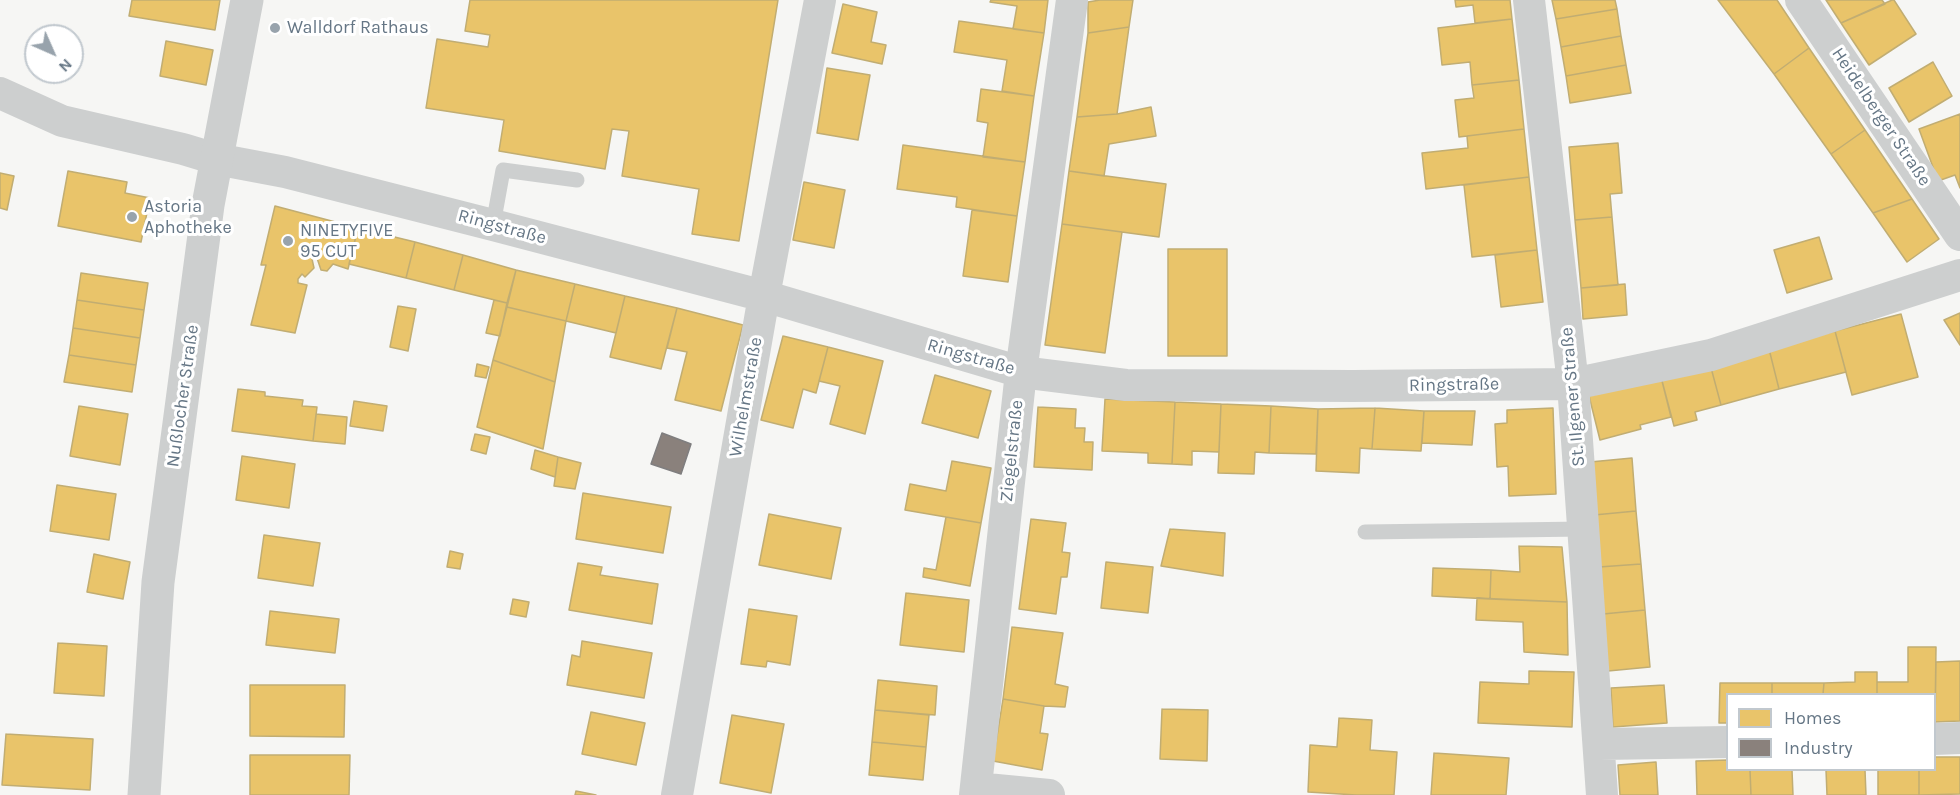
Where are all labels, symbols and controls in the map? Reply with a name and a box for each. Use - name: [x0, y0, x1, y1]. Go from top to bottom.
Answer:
- place label: Walldorf Rathaus: [287, 17, 429, 39]
- marker: Walldorf Rathaus: [268, 21, 282, 35]
- north arrow: [24, 24, 84, 84]
- street label: Heidelberger Straße: [1827, 44, 1935, 190]
- text: N: [55, 55, 76, 76]
- place label: Astoria Aphotheke: [144, 196, 232, 238]
- street label: Ringstraße: [456, 205, 548, 249]
- marker: Astoria Aphotheke: [125, 210, 139, 224]
- place label: NINETYFIVE 95 CUT: [300, 220, 393, 262]
- marker: NINETYFIVE 95 CUT: [281, 234, 295, 248]
- street label: Nußlocher Straße: [162, 323, 204, 469]
- street label: St. Ilgener Straße: [1556, 326, 1590, 468]
- street label: Ringstraße: [925, 334, 1017, 380]
- street label: Wilhelmstraße: [725, 335, 767, 459]
- street label: Ringstraße: [1409, 373, 1499, 397]
- street label: Ziegelstraße: [996, 399, 1028, 503]
- legend: [1726, 693, 1936, 771]
- text: Homes: [1784, 707, 1841, 729]
- text: Industry: [1784, 737, 1853, 759]

